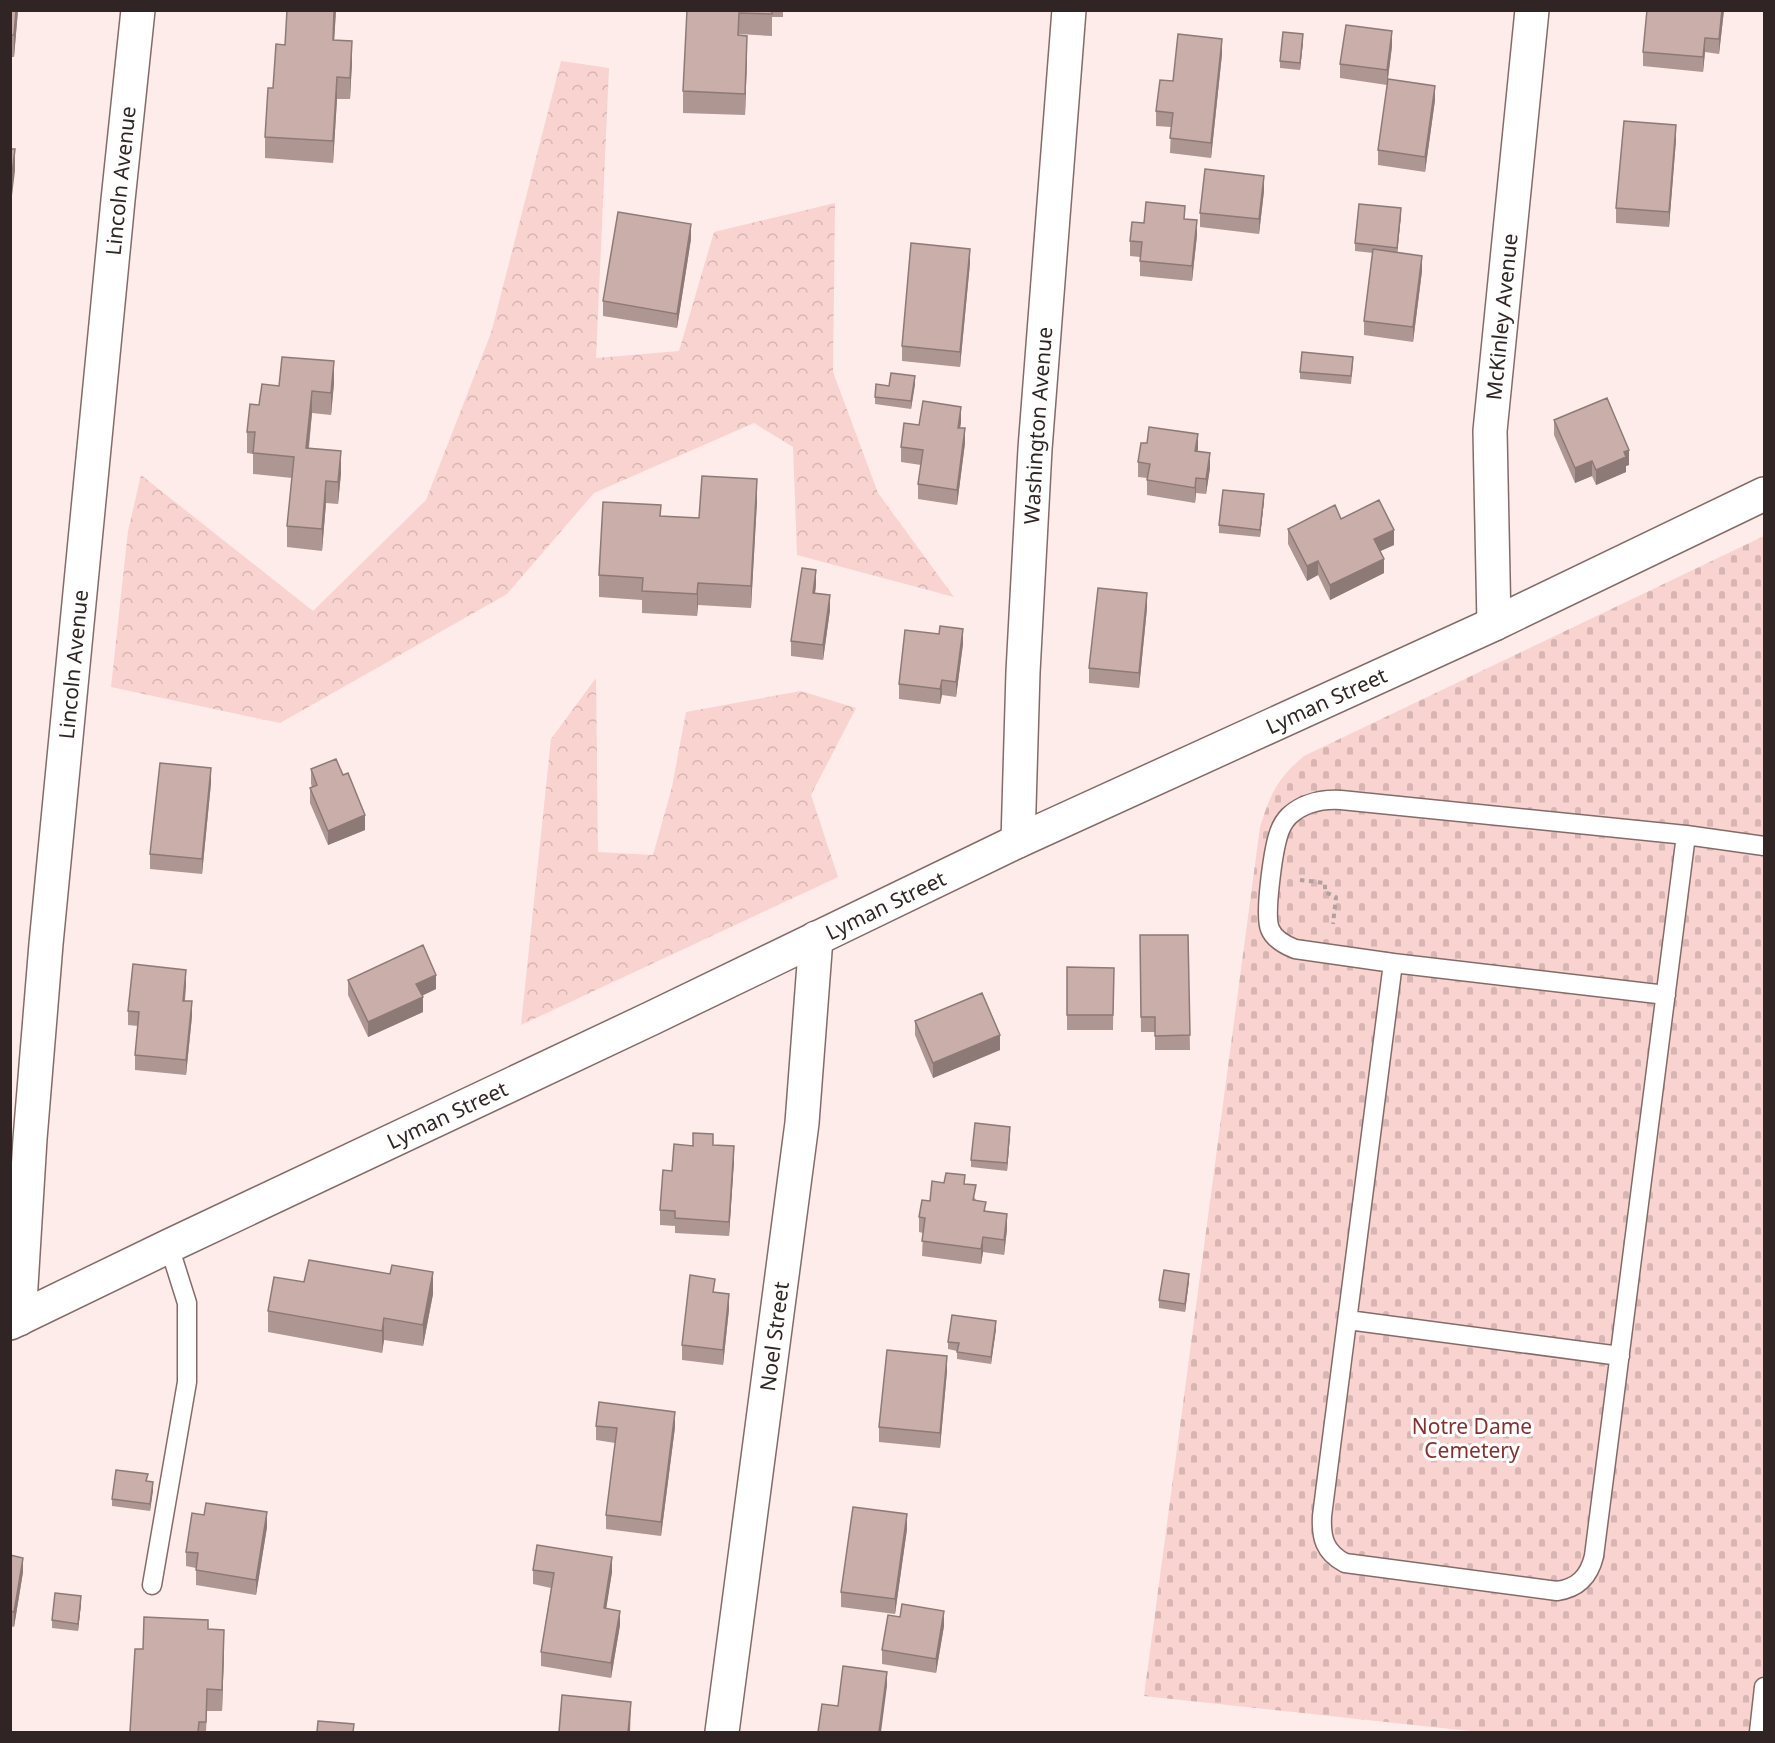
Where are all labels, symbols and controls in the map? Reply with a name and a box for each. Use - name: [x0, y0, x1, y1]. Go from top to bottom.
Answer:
- street label: Lincoln Avenue: [99, 105, 142, 257]
- street label: McKinley Avenue: [1479, 232, 1524, 401]
- street label: Washington Avenue: [1017, 326, 1058, 525]
- street label: Lincoln Avenue: [52, 588, 94, 740]
- street label: Lyman Street: [1261, 661, 1392, 740]
- street label: Lyman Street: [821, 864, 950, 946]
- street label: Lyman Street: [382, 1074, 512, 1155]
- street label: Noel Street: [753, 1280, 795, 1393]
- park label: Notre Dame Cemetery: [1412, 1412, 1532, 1464]

